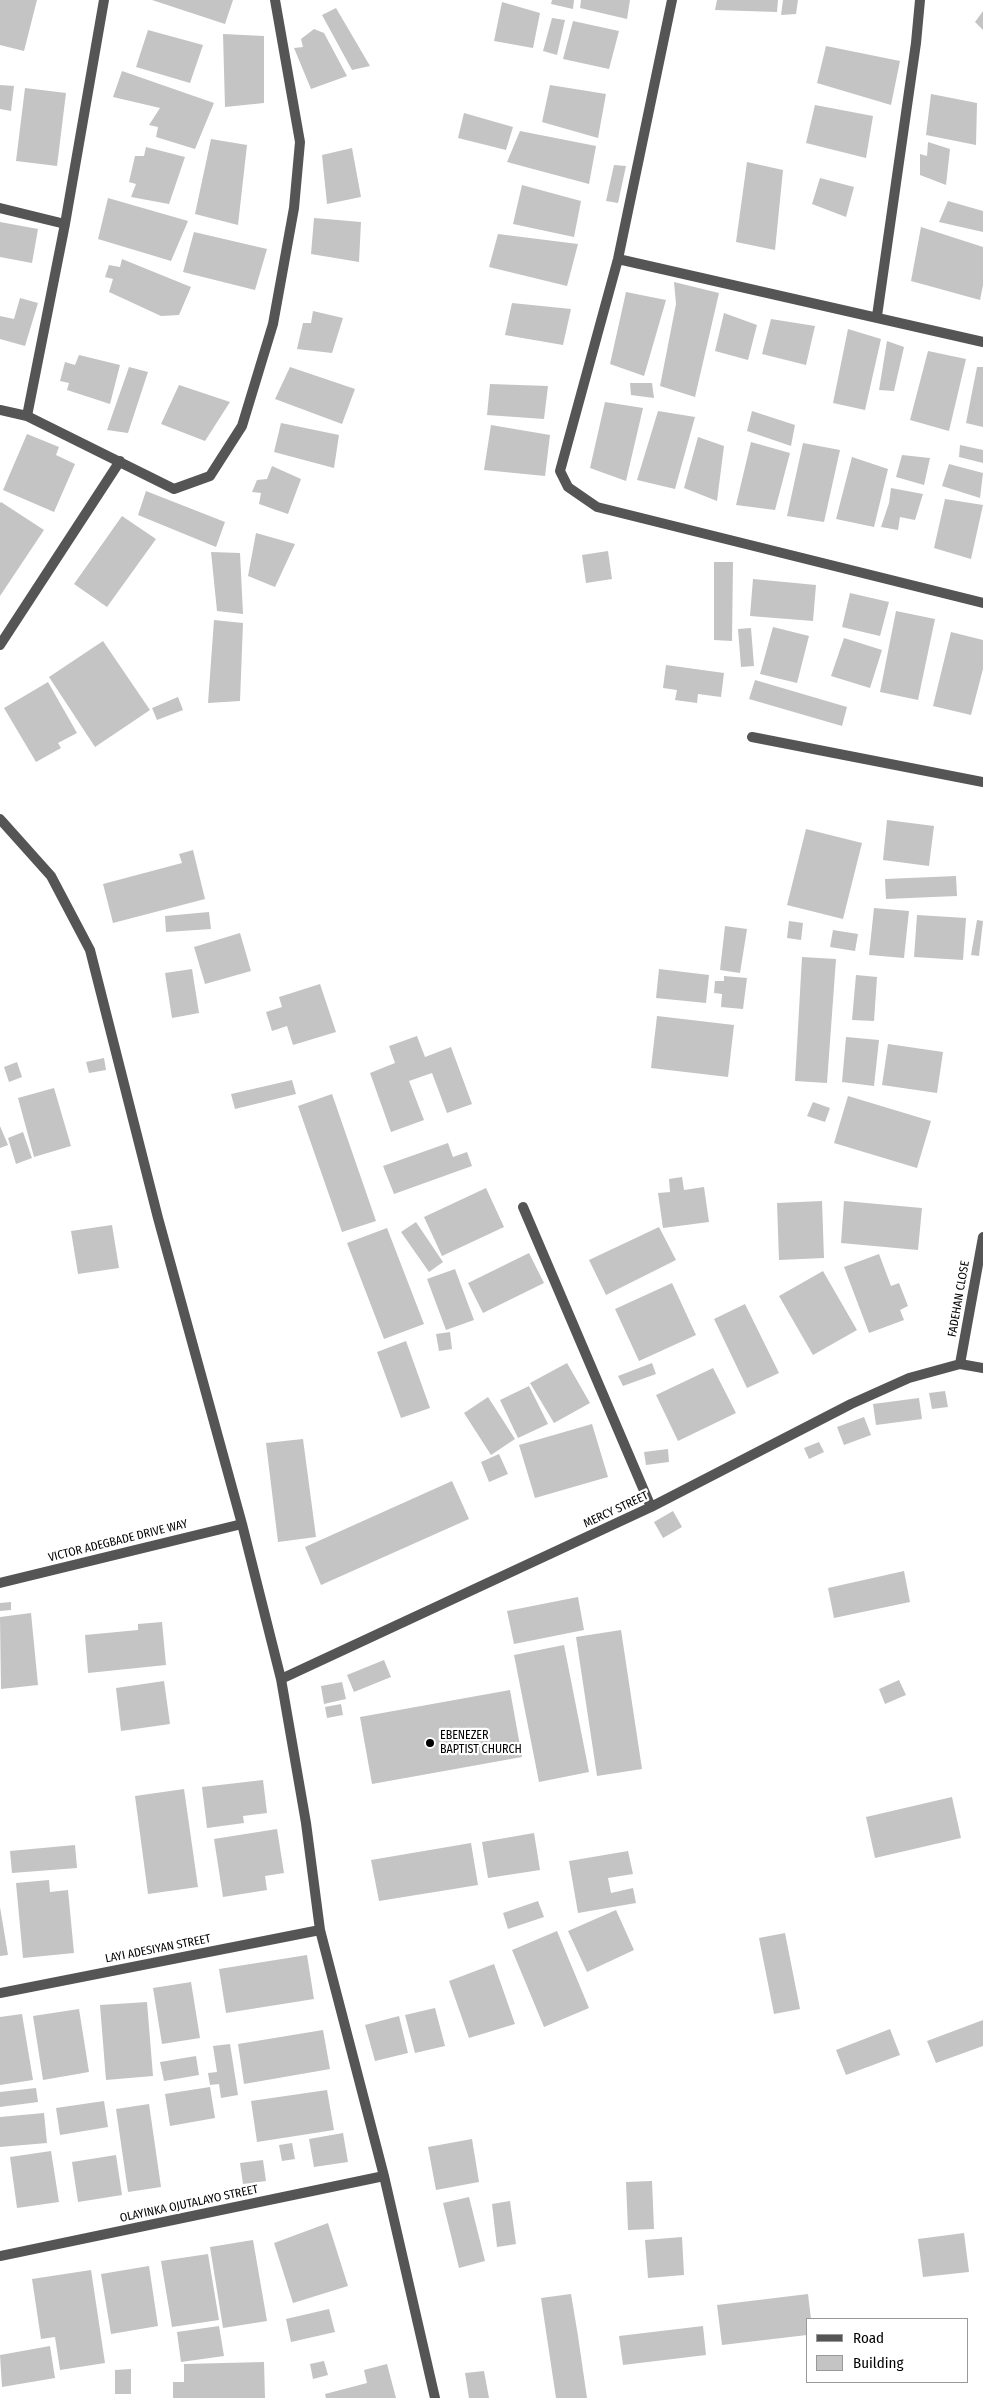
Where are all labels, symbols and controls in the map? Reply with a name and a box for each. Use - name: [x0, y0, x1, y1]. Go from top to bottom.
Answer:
- street label: FADEHAN CLOSE: [945, 1260, 973, 1338]
- street label: MERCY STREET: [581, 1489, 651, 1531]
- street label: VICTOR ADEGBADE DRIVE WAY: [47, 1517, 189, 1565]
- place label: EBENEZER BAPTIST CHURCH: [440, 1729, 522, 1757]
- marker: EBENEZER BAPTIST CHURCH: [424, 1737, 436, 1749]
- street label: LAYI ADESIYAN STREET: [104, 1932, 212, 1966]
- street label: OLAYINKA OJUTALAYO STREET: [119, 2182, 259, 2226]
- legend: [806, 2318, 968, 2383]
- text: Road: [853, 2329, 884, 2347]
- text: Building: [853, 2354, 904, 2372]

